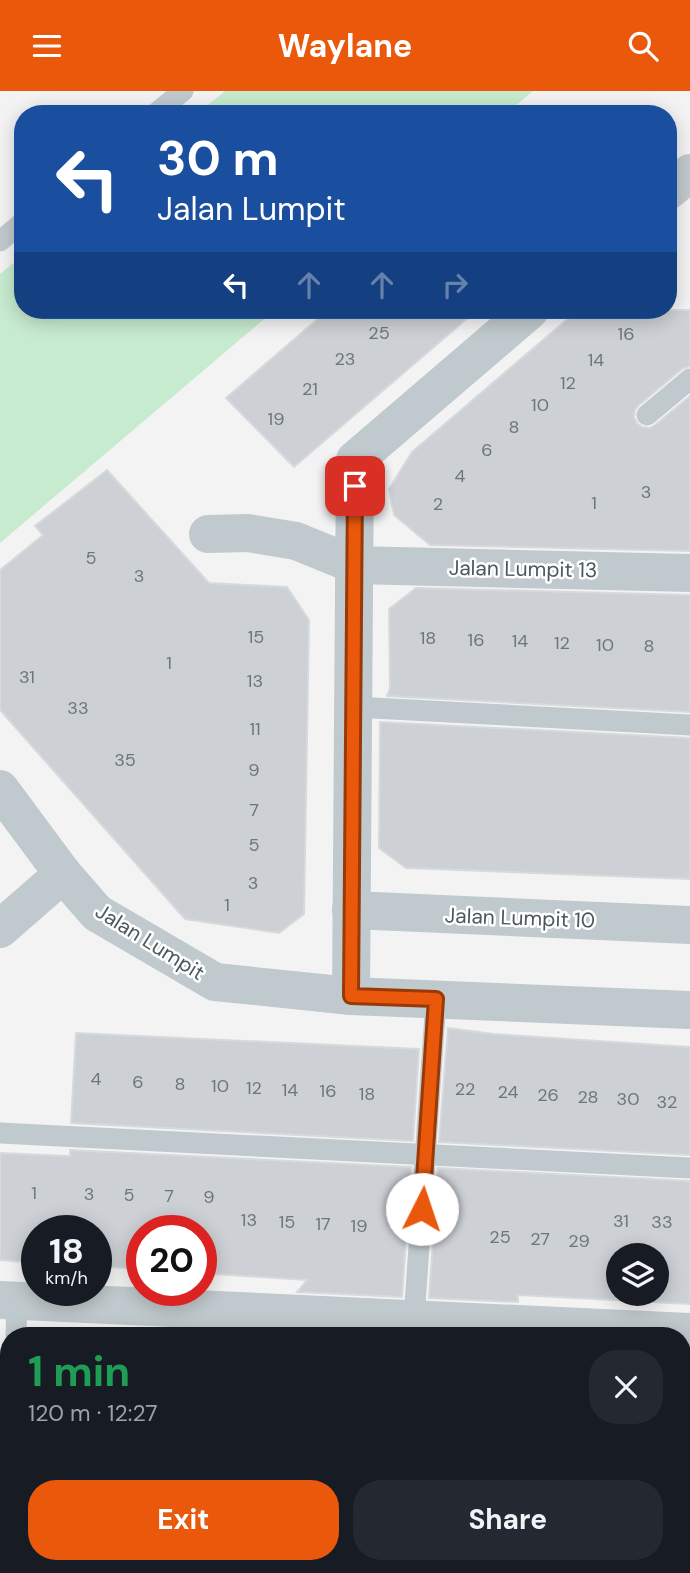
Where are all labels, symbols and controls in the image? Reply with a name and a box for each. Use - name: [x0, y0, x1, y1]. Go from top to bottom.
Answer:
- text: Waylane: [278, 25, 412, 67]
- icon: menu: [28, 27, 66, 65]
- icon: search: [624, 27, 662, 65]
- text: 30 m: [157, 126, 279, 190]
- icon: left: [42, 133, 133, 224]
- text: Jalan Lumpit: [157, 188, 346, 230]
- icon: left: [217, 266, 255, 304]
- icon: ahead: [290, 266, 328, 304]
- icon: ahead: [363, 266, 401, 304]
- icon: right: [436, 266, 474, 304]
- house number: 25: [368, 321, 390, 345]
- house number: 16: [618, 322, 634, 346]
- house number: 23: [334, 347, 356, 371]
- house number: 14: [588, 348, 604, 372]
- house number: 12: [560, 371, 576, 395]
- house number: 21: [302, 377, 318, 401]
- house number: 10: [531, 393, 549, 417]
- house number: 19: [268, 407, 284, 431]
- house number: 8: [509, 415, 519, 439]
- house number: 6: [481, 438, 493, 462]
- pin: [325, 456, 385, 516]
- house number: 4: [455, 464, 466, 488]
- icon: arrive: [336, 467, 374, 505]
- house number: 3: [641, 480, 651, 504]
- house number: 1: [591, 491, 597, 515]
- house number: 2: [433, 492, 443, 516]
- house number: 5: [86, 546, 96, 570]
- street label: Jalan Lumpit 13: [449, 554, 597, 584]
- house number: 3: [134, 564, 144, 588]
- house number: 15: [248, 625, 264, 649]
- house number: 18: [420, 626, 436, 650]
- house number: 16: [468, 628, 484, 652]
- house number: 14: [512, 629, 528, 653]
- house number: 12: [554, 631, 570, 655]
- house number: 10: [596, 633, 614, 657]
- house number: 8: [644, 634, 654, 658]
- house number: 1: [166, 651, 172, 675]
- house number: 31: [19, 665, 35, 689]
- house number: 13: [247, 669, 263, 693]
- house number: 33: [67, 696, 89, 720]
- house number: 11: [249, 717, 261, 741]
- house number: 35: [114, 748, 136, 772]
- house number: 9: [248, 758, 260, 782]
- house number: 7: [249, 798, 259, 822]
- house number: 5: [249, 833, 259, 857]
- house number: 3: [248, 871, 258, 895]
- house number: 1: [224, 893, 230, 917]
- street label: Jalan Lumpit: [90, 897, 210, 987]
- street label: Jalan Lumpit 10: [444, 901, 596, 935]
- house number: 4: [91, 1067, 102, 1091]
- house number: 6: [132, 1070, 144, 1094]
- house number: 8: [175, 1072, 185, 1096]
- house number: 10: [211, 1074, 229, 1098]
- house number: 12: [246, 1076, 262, 1100]
- house number: 22: [455, 1077, 475, 1101]
- house number: 14: [282, 1078, 298, 1102]
- house number: 16: [320, 1079, 336, 1103]
- house number: 24: [498, 1080, 519, 1104]
- house number: 18: [359, 1082, 375, 1106]
- house number: 26: [537, 1083, 559, 1107]
- house number: 28: [577, 1085, 599, 1109]
- house number: 30: [617, 1087, 639, 1111]
- house number: 32: [656, 1090, 678, 1114]
- position arrow: [385, 1172, 459, 1246]
- house number: 1: [31, 1181, 37, 1205]
- house number: 3: [84, 1182, 94, 1206]
- house number: 5: [124, 1183, 134, 1207]
- house number: 7: [164, 1184, 174, 1208]
- house number: 9: [203, 1185, 215, 1209]
- house number: 13: [241, 1208, 257, 1232]
- house number: 31: [613, 1209, 629, 1233]
- house number: 15: [279, 1210, 295, 1234]
- house number: 33: [651, 1210, 673, 1234]
- house number: 17: [315, 1212, 331, 1236]
- house number: 19: [351, 1214, 367, 1238]
- speed limit sign: 20: [126, 1215, 217, 1306]
- house number: 25: [489, 1225, 511, 1249]
- house number: 27: [530, 1227, 550, 1251]
- text: 18: [49, 1228, 84, 1274]
- house number: 29: [568, 1229, 590, 1253]
- map controls: [606, 1243, 669, 1306]
- button: layers: [606, 1243, 669, 1306]
- text: km/h: [45, 1266, 88, 1290]
- text: 1 min: [28, 1344, 130, 1399]
- button: close: [589, 1350, 663, 1424]
- text: 120 m · 12:27: [28, 1398, 158, 1428]
- button: Exit: [28, 1480, 339, 1560]
- button: Share: [353, 1480, 663, 1560]

